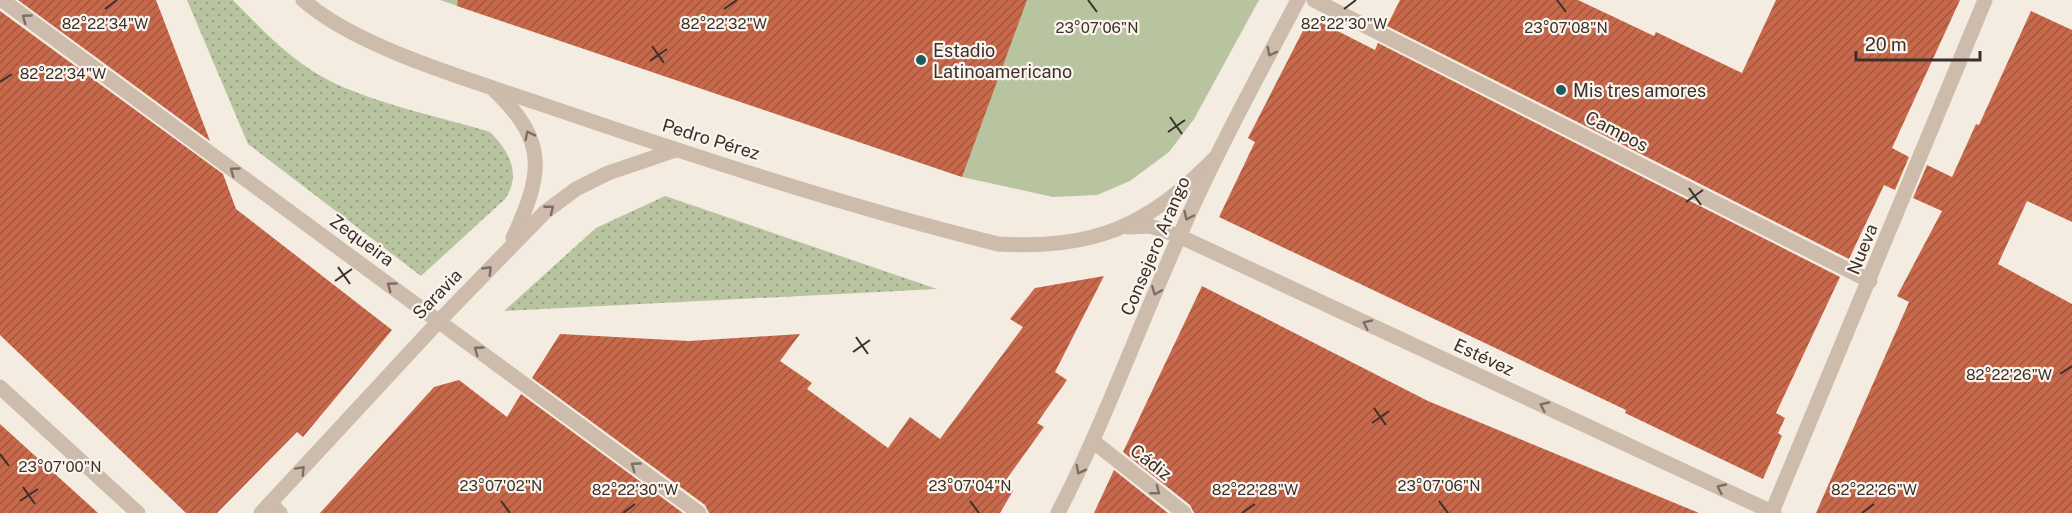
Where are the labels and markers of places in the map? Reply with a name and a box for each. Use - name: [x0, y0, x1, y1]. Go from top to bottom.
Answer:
- place label: Estadio Latinoamericano: [933, 40, 1072, 82]
- marker: Estadio Latinoamericano: [914, 53, 928, 67]
- place label: Mis tres amores: [1573, 80, 1706, 101]
- marker: Mis tres amores: [1554, 83, 1568, 97]

